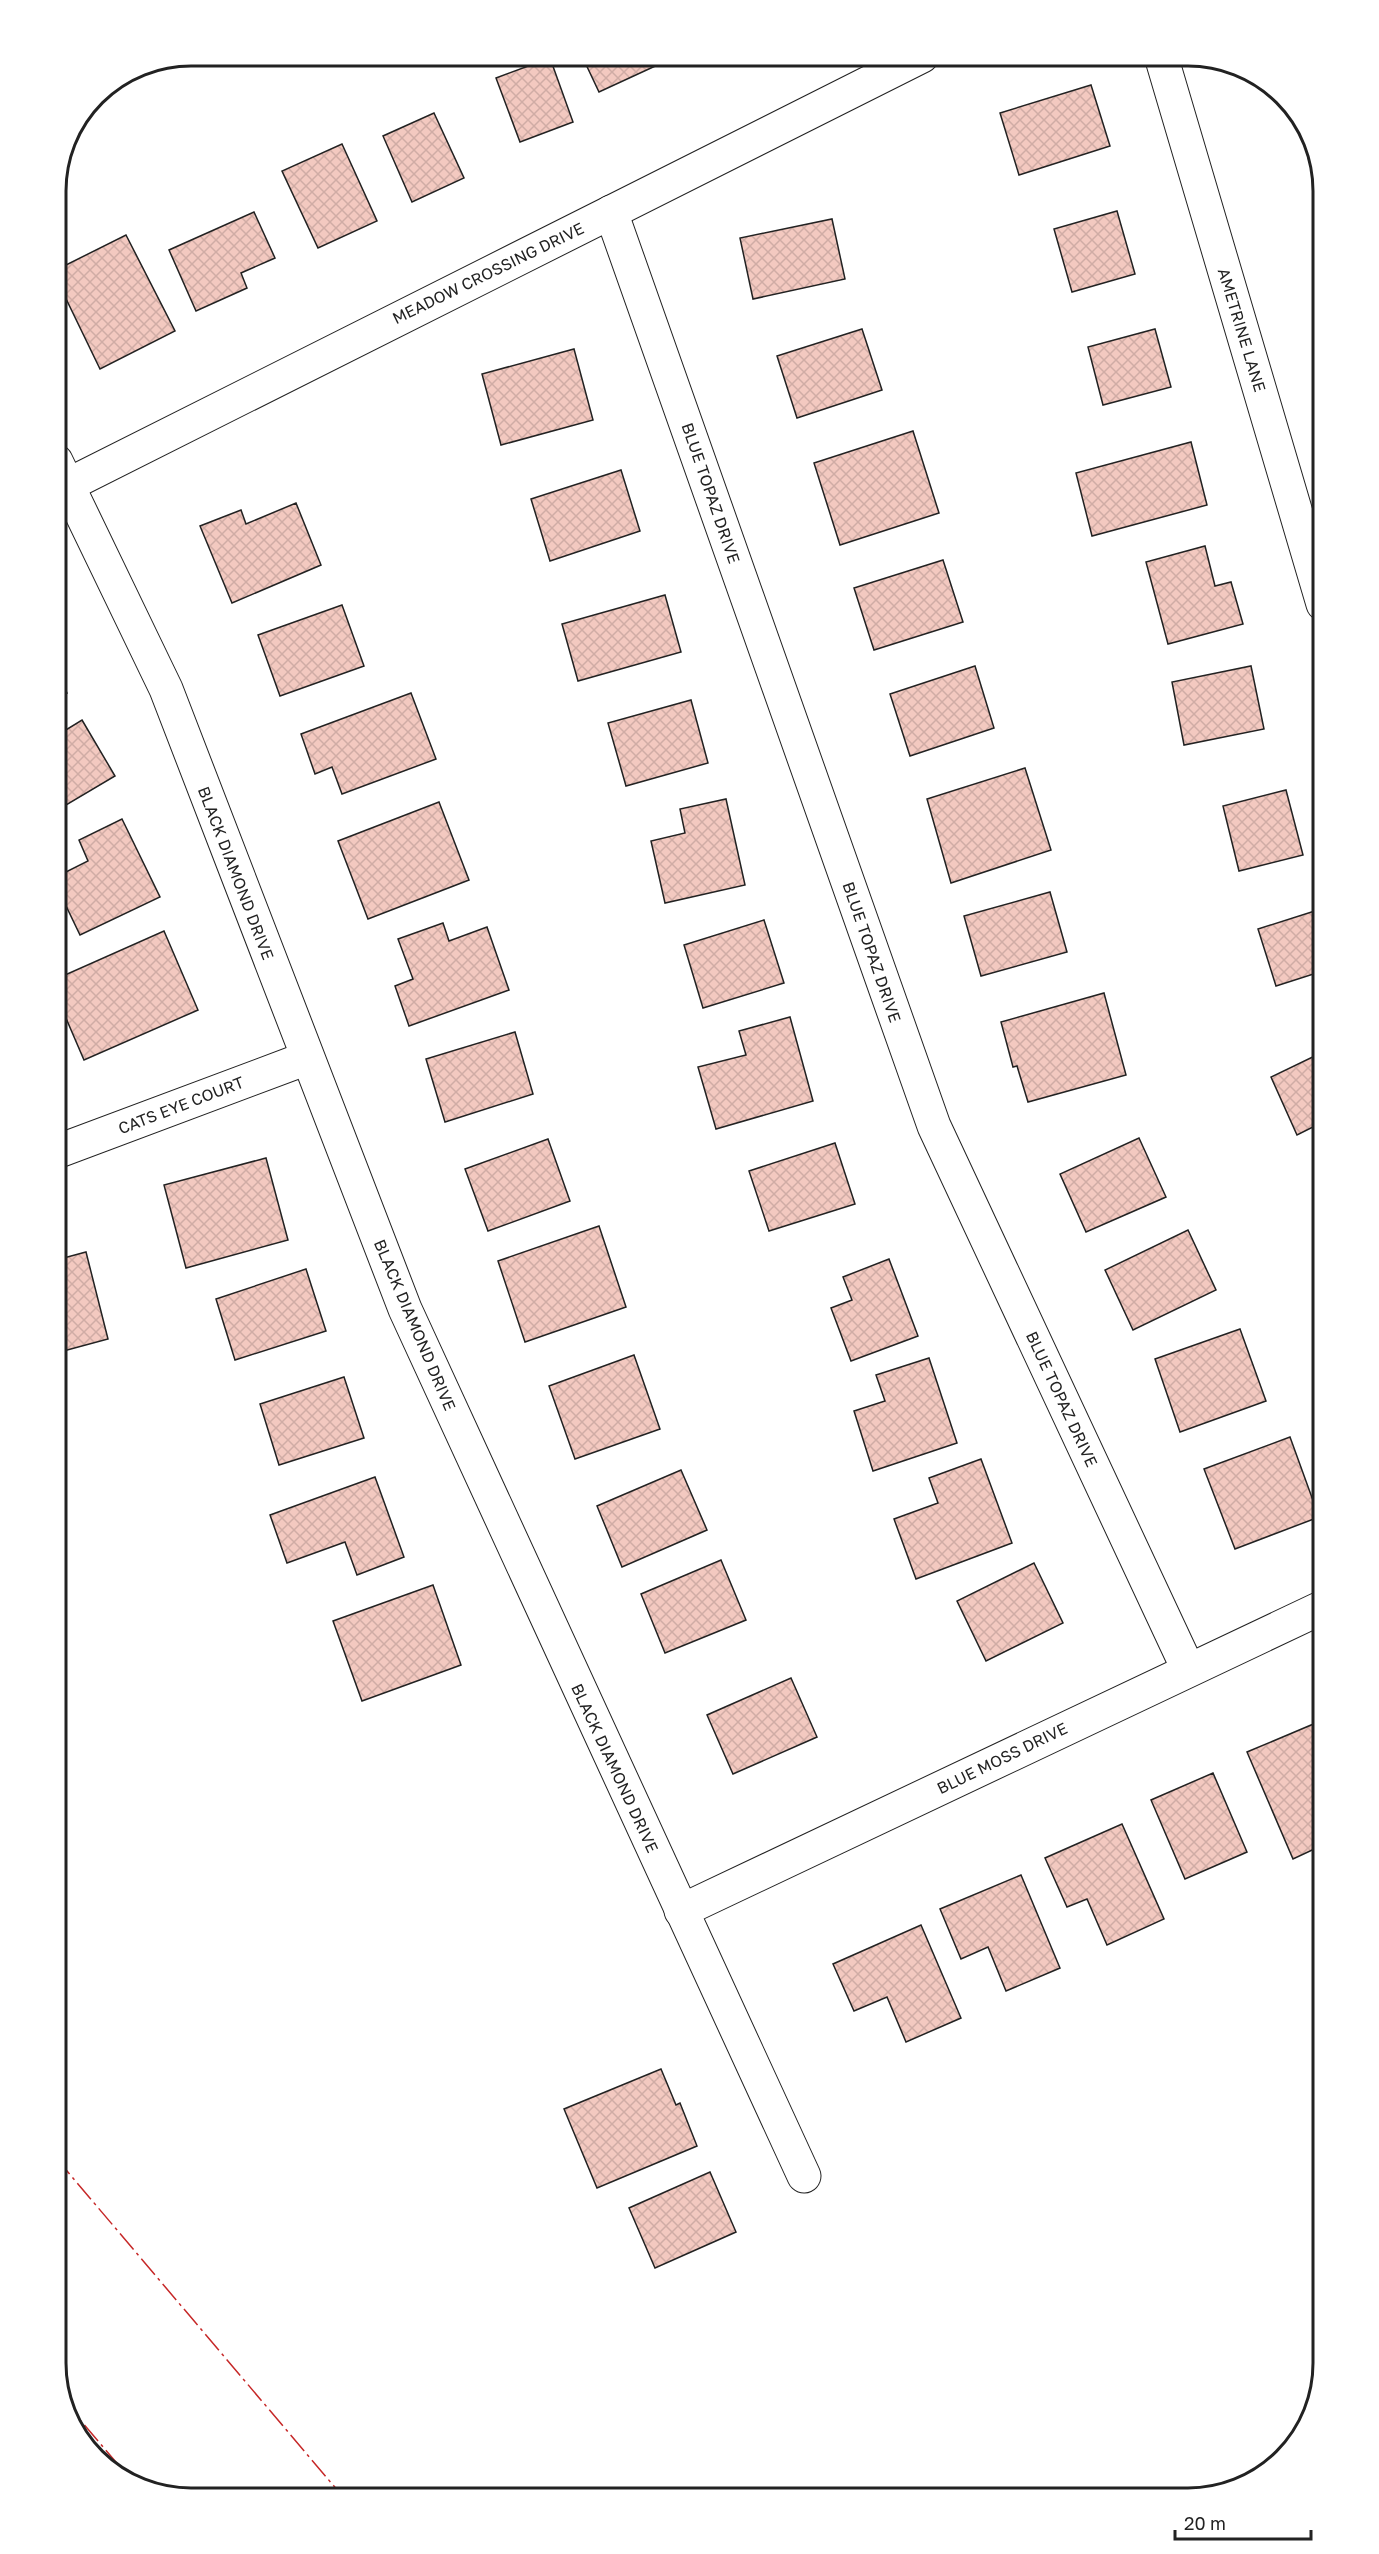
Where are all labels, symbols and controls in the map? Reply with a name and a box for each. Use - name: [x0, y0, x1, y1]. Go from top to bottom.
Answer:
- street label: MEADOW CROSSING DRIVE: [389, 218, 587, 328]
- street label: AMETRINE LANE: [1214, 266, 1270, 394]
- street label: BLUE TOPAZ DRIVE: [678, 420, 744, 566]
- street label: BLACK DIAMOND DRIVE: [194, 783, 278, 963]
- street label: BLUE TOPAZ DRIVE: [839, 879, 905, 1025]
- street label: CATS EYE COURT: [115, 1072, 247, 1138]
- street label: BLACK DIAMOND DRIVE: [370, 1236, 460, 1414]
- street label: BLUE TOPAZ DRIVE: [1022, 1328, 1102, 1470]
- street label: BLACK DIAMOND DRIVE: [567, 1680, 663, 1856]
- street label: BLUE MOSS DRIVE: [934, 1718, 1070, 1798]
- scale bar: [1175, 2503, 1312, 2541]
- text: 20 m: [1184, 2512, 1226, 2534]

